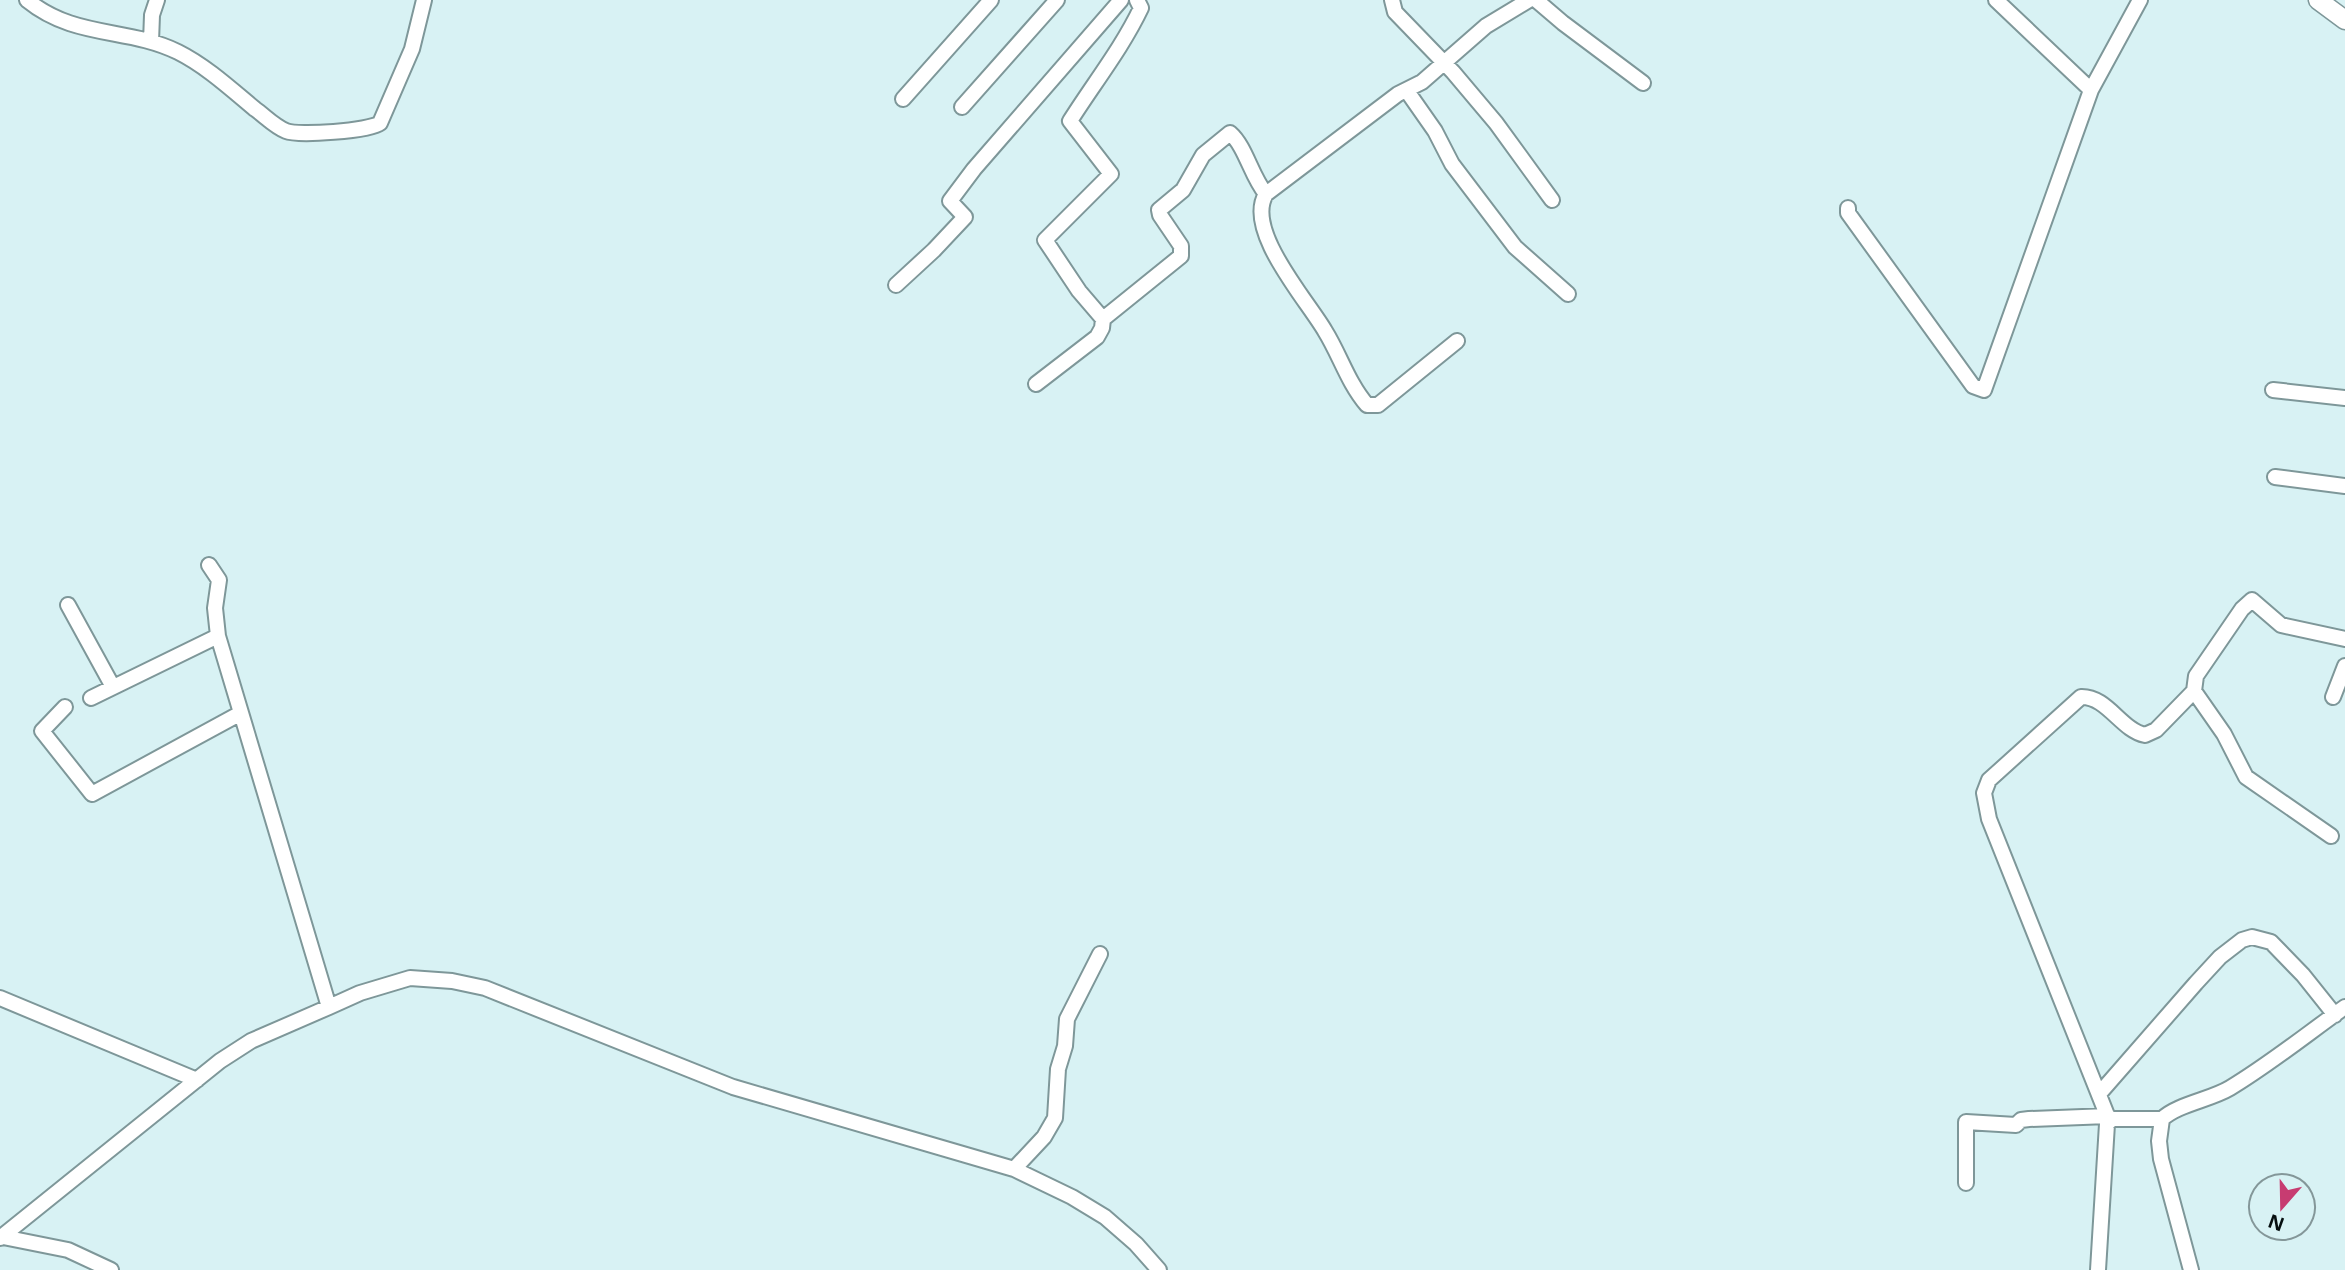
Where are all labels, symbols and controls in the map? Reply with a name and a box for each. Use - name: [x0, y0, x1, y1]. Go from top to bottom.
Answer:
- north arrow: [2247, 1172, 2317, 1242]
- text: N: [2264, 1208, 2288, 1238]

